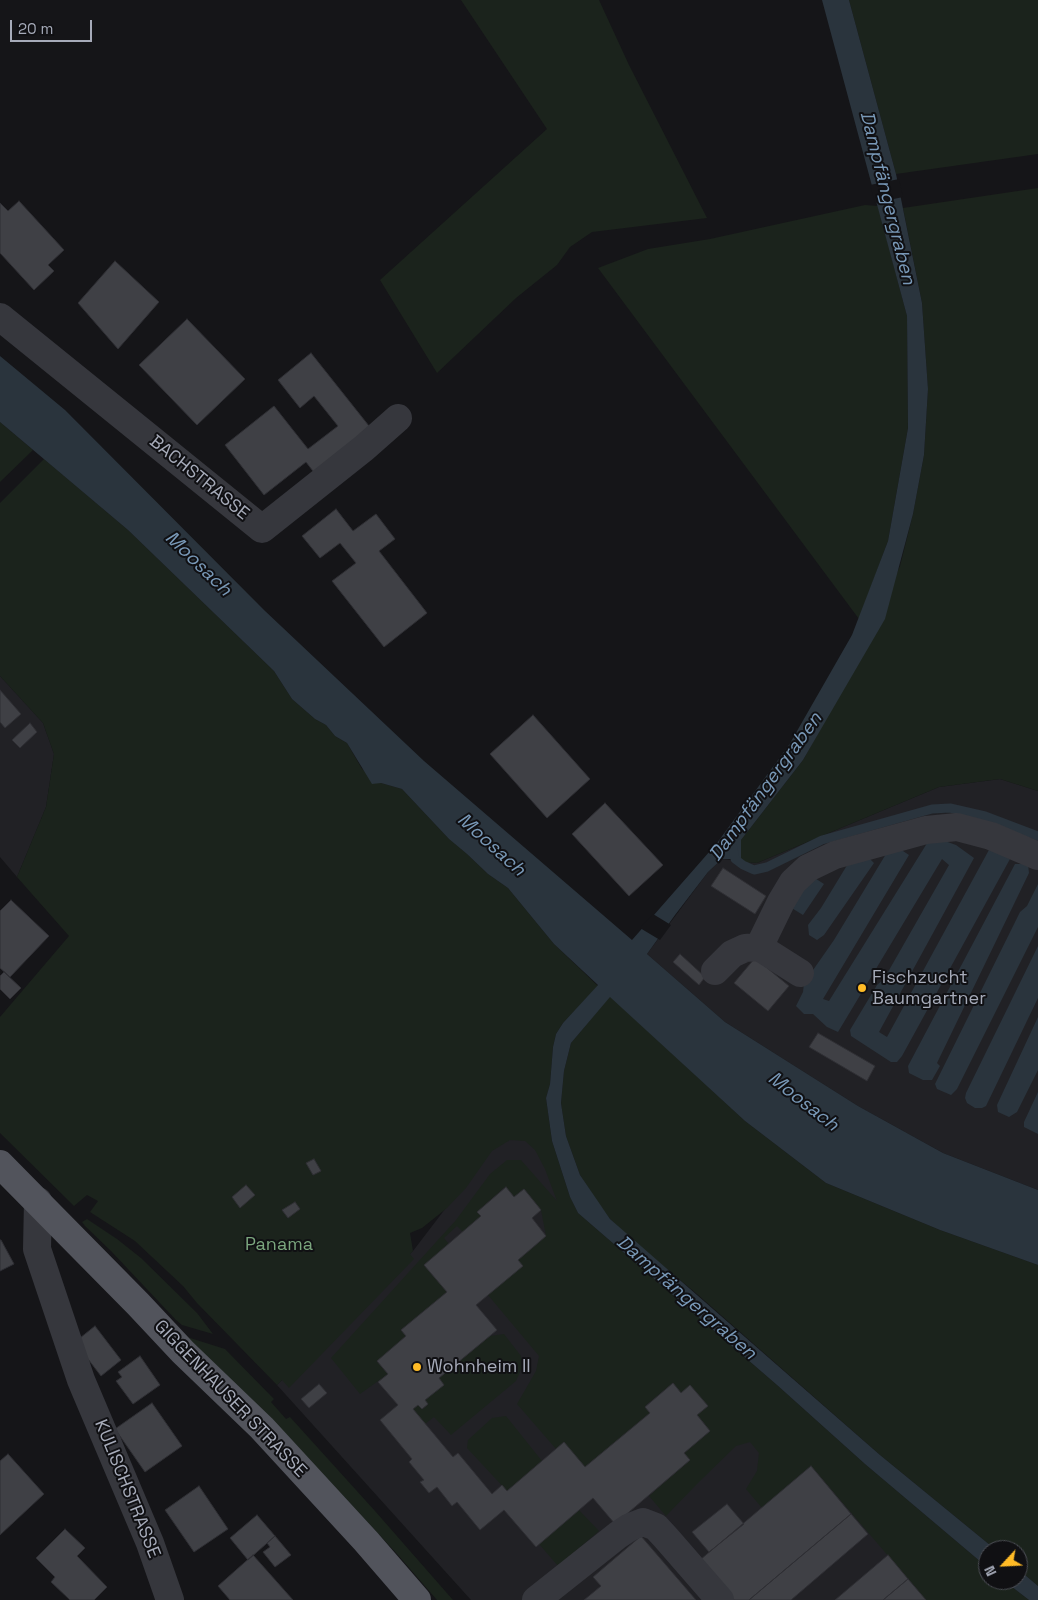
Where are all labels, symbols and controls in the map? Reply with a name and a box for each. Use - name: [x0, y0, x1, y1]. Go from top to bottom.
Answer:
- scale bar: [12, 10, 95, 42]
- text: 20 m: [18, 19, 53, 38]
- water label: Dampfängergraben: [854, 109, 920, 287]
- street label: BACHSTRASSE: [145, 431, 253, 525]
- water label: Moosach: [160, 527, 236, 601]
- water label: Dampfängergraben: [704, 708, 828, 866]
- water label: Moosach: [452, 809, 530, 881]
- place label: Fischzucht Baumgartner: [872, 967, 986, 1010]
- marker: Fischzucht Baumgartner: [856, 982, 868, 994]
- water label: Moosach: [763, 1067, 843, 1137]
- water label: Dampfängergraben: [611, 1231, 761, 1365]
- park label: Panama: [245, 1234, 313, 1256]
- street label: GIGGENHAUSER STRASSE: [149, 1316, 311, 1482]
- place label: Wohnheim II: [427, 1356, 531, 1378]
- marker: Wohnheim II: [411, 1361, 423, 1373]
- street label: KULISCHSTRASSE: [89, 1417, 165, 1561]
- north arrow: [978, 1540, 1028, 1590]
- text: N: [980, 1563, 1000, 1579]

